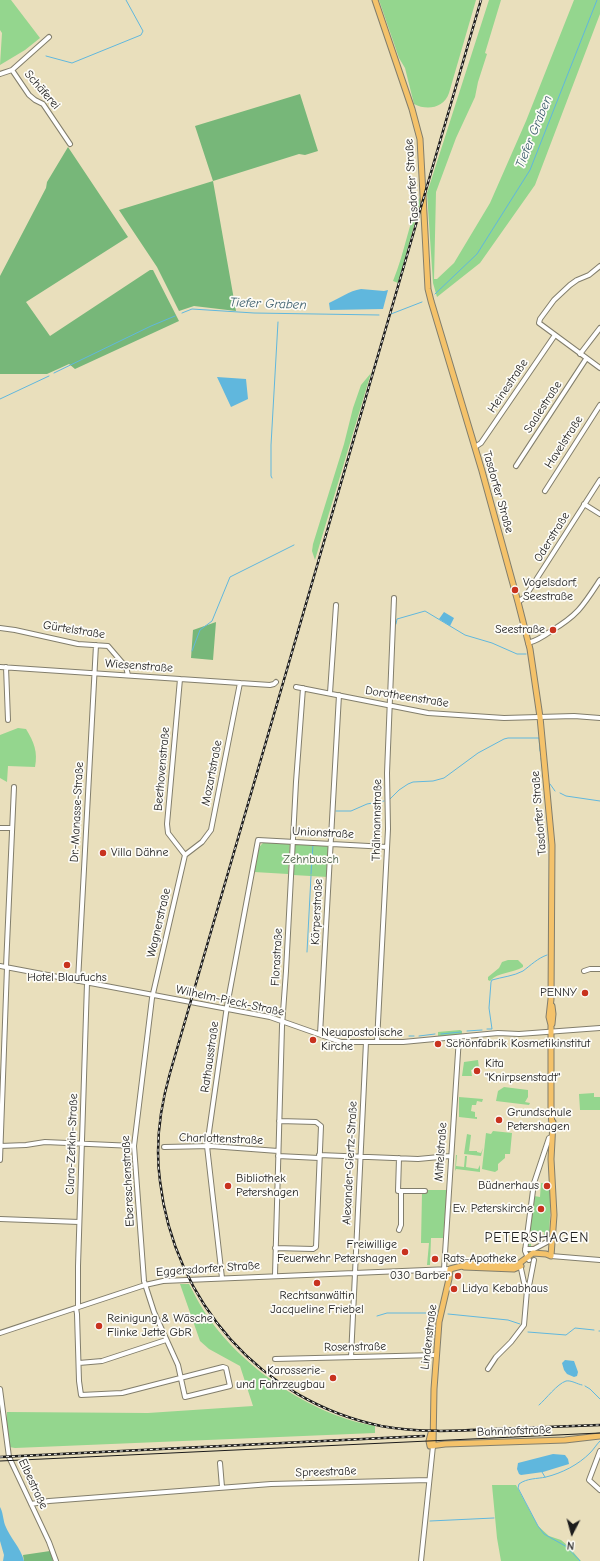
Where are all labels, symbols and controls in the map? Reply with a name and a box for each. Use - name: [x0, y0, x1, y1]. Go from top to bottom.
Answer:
- street label: Schäferei: [21, 67, 63, 113]
- water label: Tiefer Graben: [512, 93, 556, 171]
- street label: Tasdorfer Straße: [402, 138, 422, 224]
- water label: Tiefer Graben: [229, 295, 307, 313]
- street label: Heinestraße: [485, 356, 531, 416]
- street label: Saalestraße: [521, 378, 565, 436]
- street label: Havelstraße: [542, 413, 586, 471]
- street label: Tasdorfer Straße: [479, 449, 517, 535]
- street label: Oderstraße: [531, 509, 573, 565]
- place label: Vogelsdorf, Seestraße: [523, 576, 577, 604]
- marker: Vogelsdorf, Seestraße: [510, 585, 520, 595]
- street label: Gürtelstraße: [42, 618, 106, 642]
- place label: Seestraße: [495, 623, 545, 637]
- marker: Seestraße: [548, 625, 558, 635]
- street label: Wiesenstraße: [104, 656, 174, 676]
- street label: Dorotheenstraße: [364, 683, 450, 711]
- street label: Beethovenstraße: [151, 726, 173, 812]
- street label: Mozartstraße: [199, 739, 225, 807]
- street label: Dr.-Manasse-Straße: [67, 761, 87, 863]
- street label: Tasdorfer Straße: [528, 770, 550, 856]
- street label: Thälmannstraße: [369, 779, 385, 861]
- street label: Unionstraße: [292, 824, 354, 842]
- place label: Villa Dähne: [111, 846, 168, 860]
- marker: Villa Dähne: [98, 848, 108, 858]
- park label: Zehnbusch: [283, 853, 339, 867]
- street label: Körperstraße: [308, 878, 326, 946]
- street label: Wagnerstraße: [144, 887, 174, 959]
- street label: Florastraße: [268, 928, 286, 986]
- marker: Hotel Blaufuchs: [62, 960, 72, 970]
- place label: Hotel Blaufuchs: [27, 971, 107, 985]
- street label: Wilhelm-Pieck-Straße: [174, 982, 286, 1020]
- place label: PENNY: [540, 986, 577, 1000]
- marker: PENNY: [580, 988, 590, 998]
- street label: Rathausstraße: [198, 1020, 222, 1094]
- place label: Neuapostolische Kirche: [321, 1026, 403, 1054]
- marker: Neuapostolische Kirche: [308, 1035, 318, 1045]
- place label: Schönfabrik Kosmetikinstitut: [446, 1037, 590, 1051]
- marker: Schönfabrik Kosmetikinstitut: [433, 1039, 443, 1049]
- place label: Kita "Knirpsenstadt": [485, 1057, 560, 1085]
- marker: Kita "Knirpsenstadt": [472, 1066, 482, 1076]
- street label: Clara-Zetkin-Straße: [63, 1093, 81, 1195]
- street label: Alexander-Giertz-Straße: [340, 1101, 360, 1225]
- place label: Grundschule Petershagen: [507, 1106, 571, 1134]
- marker: Grundschule Petershagen: [494, 1115, 504, 1125]
- street label: Mittelstraße: [432, 1122, 450, 1182]
- street label: Charlottenstraße: [179, 1130, 263, 1148]
- street label: Ebereschenstraße: [118, 1135, 138, 1227]
- place label: Bibliothek Petershagen: [236, 1172, 299, 1200]
- place label: Büdnerhaus: [478, 1179, 539, 1193]
- marker: Bibliothek Petershagen: [223, 1181, 233, 1191]
- marker: Büdnerhaus: [542, 1181, 552, 1191]
- place label: Ev. Peterskirche: [453, 1202, 533, 1216]
- marker: Ev. Peterskirche: [536, 1204, 546, 1214]
- district label: PETERSHAGEN: [485, 1230, 589, 1246]
- place label: Freiwillige Feuerwehr Petershagen: [277, 1238, 397, 1266]
- marker: Freiwillige Feuerwehr Petershagen: [400, 1247, 410, 1257]
- place label: Rats-Apotheke: [443, 1252, 516, 1266]
- marker: Rats-Apotheke: [430, 1254, 440, 1264]
- street label: Eggersdorfer Straße: [156, 1258, 260, 1280]
- place label: 030 Barber: [390, 1269, 450, 1283]
- marker: 030 Barber: [453, 1271, 463, 1281]
- marker: Rechtsanwältin Jacqueline Friebel: [312, 1278, 322, 1288]
- place label: Lidya Kebabhaus: [462, 1282, 548, 1296]
- marker: Lidya Kebabhaus: [449, 1284, 459, 1294]
- place label: Rechtsanwältin Jacqueline Friebel: [270, 1289, 364, 1317]
- street label: Lindenstraße: [418, 1303, 440, 1371]
- place label: Reinigung & Wäsche Flinke Jette GbR: [107, 1312, 213, 1340]
- marker: Reinigung & Wäsche Flinke Jette GbR: [94, 1321, 104, 1331]
- street label: Rosenstraße: [324, 1339, 386, 1355]
- place label: Karosserie- und Fahrzeugbau: [236, 1364, 325, 1392]
- marker: Karosserie- und Fahrzeugbau: [328, 1373, 338, 1383]
- street label: Bahnhofstraße: [477, 1423, 551, 1439]
- street label: Elbestraße: [15, 1457, 51, 1511]
- street label: Spreestraße: [295, 1464, 357, 1480]
- north arrow: [552, 1513, 592, 1553]
- text: N: [566, 1539, 575, 1552]

